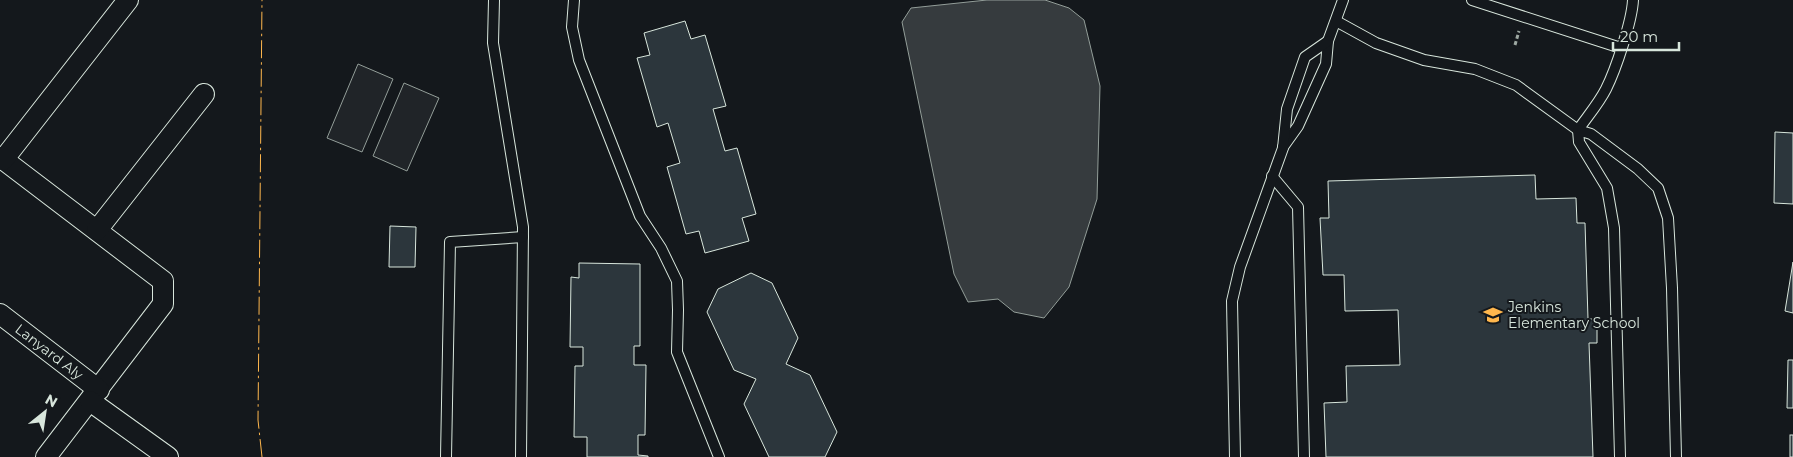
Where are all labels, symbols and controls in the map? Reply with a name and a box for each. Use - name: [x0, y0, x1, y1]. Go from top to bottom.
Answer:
- scale bar: [1613, 20, 1679, 52]
- text: 20 m: [1620, 27, 1658, 46]
- place label: Jenkins Elementary School: [1507, 298, 1640, 332]
- school or university icon: Jenkins Elementary School: [1482, 304, 1504, 326]
- street label: Lanyard Aly: [11, 320, 87, 384]
- north arrow: [20, 387, 70, 437]
- text: N: [42, 390, 61, 411]

